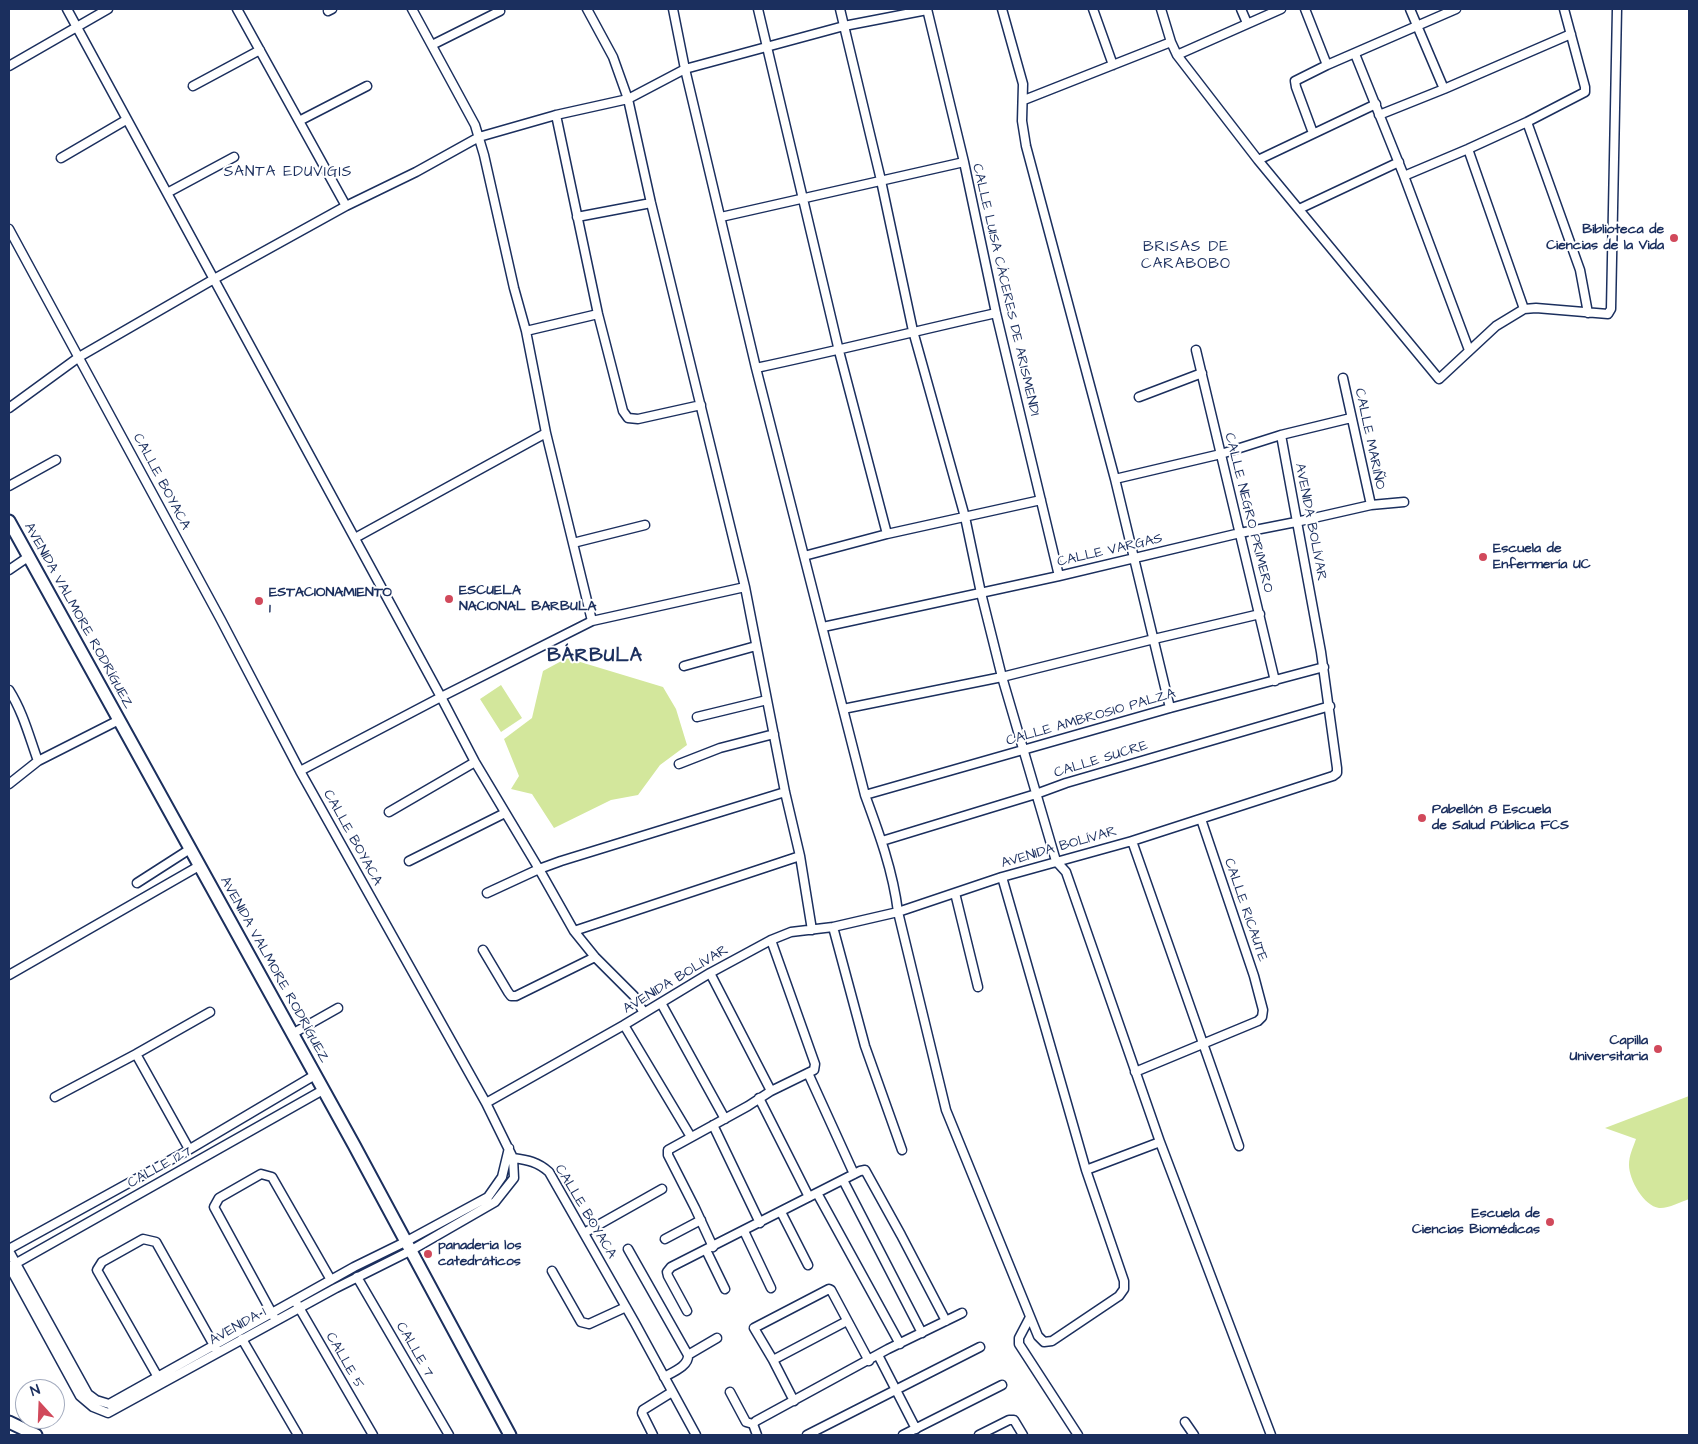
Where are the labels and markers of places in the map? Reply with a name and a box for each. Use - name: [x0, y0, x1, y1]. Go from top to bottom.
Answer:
- place label: Biblioteca de Ciencias de la Vida: [1546, 222, 1664, 254]
- marker: Biblioteca de Ciencias de la Vida: [1668, 232, 1680, 244]
- place label: Escuela de Enfermería UC: [1493, 541, 1591, 574]
- marker: Escuela de Enfermería UC: [1477, 551, 1489, 563]
- place label: ESCUELA NACIONAL BARBULA: [459, 583, 597, 616]
- place label: ESTACIONAMIENTO 1: [269, 585, 392, 618]
- marker: ESCUELA NACIONAL BARBULA: [443, 593, 455, 605]
- marker: ESTACIONAMIENTO 1: [253, 595, 265, 607]
- place label: Pabellón 8 Escuela de Salud Pública FCS: [1432, 802, 1569, 834]
- marker: Pabellón 8 Escuela de Salud Pública FCS: [1416, 812, 1428, 824]
- place label: Capilla Universitaria: [1570, 1033, 1648, 1066]
- marker: Capilla Universitaria: [1652, 1043, 1664, 1055]
- place label: Escuela de Ciencias Biomédicas: [1412, 1206, 1540, 1238]
- marker: Escuela de Ciencias Biomédicas: [1544, 1216, 1556, 1228]
- place label: panaderia los catedráticos: [438, 1238, 521, 1270]
- marker: panaderia los catedráticos: [422, 1248, 434, 1260]

